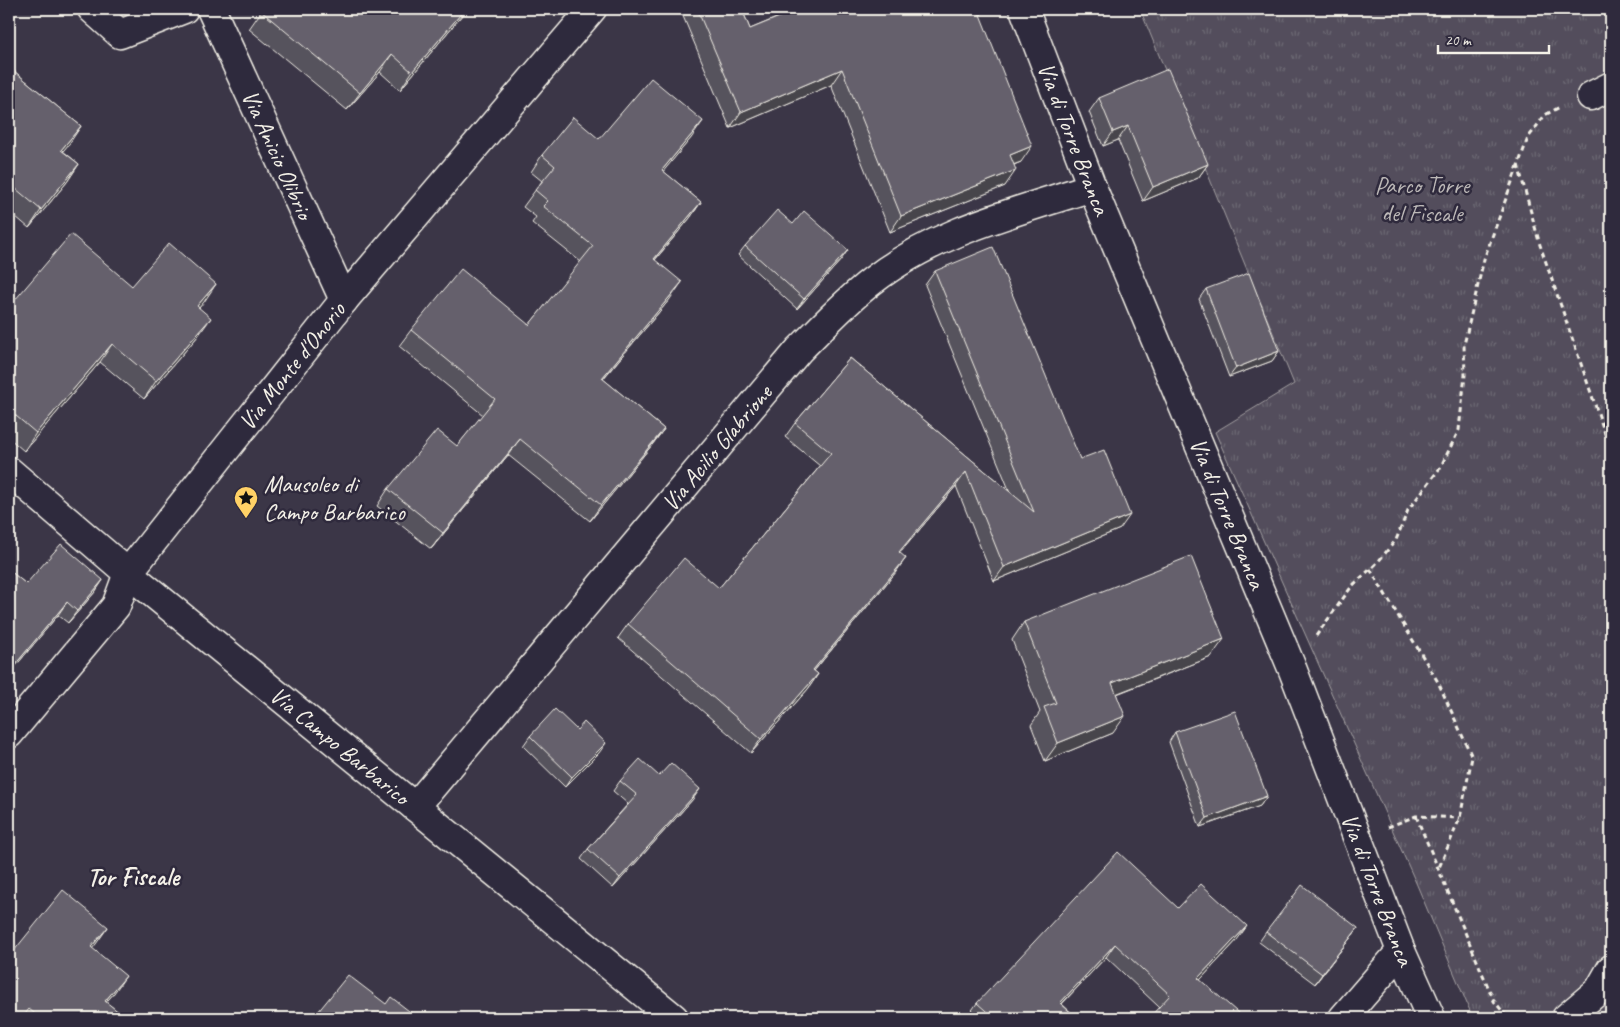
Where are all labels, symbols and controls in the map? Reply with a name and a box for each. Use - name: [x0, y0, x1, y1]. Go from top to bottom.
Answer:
- scale bar: [1438, 22, 1549, 54]
- text: 20 m: [1445, 31, 1472, 50]
- street label: Via di Torre Branca: [1031, 58, 1117, 221]
- street label: Via Anicio Olibrio: [235, 85, 321, 226]
- park label: Parco Torre del Fiscale: [1375, 170, 1471, 228]
- street label: Via Monte d'Onorio: [232, 295, 353, 436]
- street label: Via Acilio Glabrione: [655, 377, 780, 517]
- street label: Via di Torre Branca: [1183, 433, 1273, 595]
- place label: Mausoleo di Campo Barbarico: [264, 469, 406, 527]
- place icon: Mausoleo di Campo Barbarico: [233, 485, 259, 519]
- street label: Via Campo Barbarico: [264, 680, 418, 813]
- street label: Via di Torre Branca: [1334, 809, 1421, 972]
- district label: Tor Fiscale: [87, 861, 181, 893]

